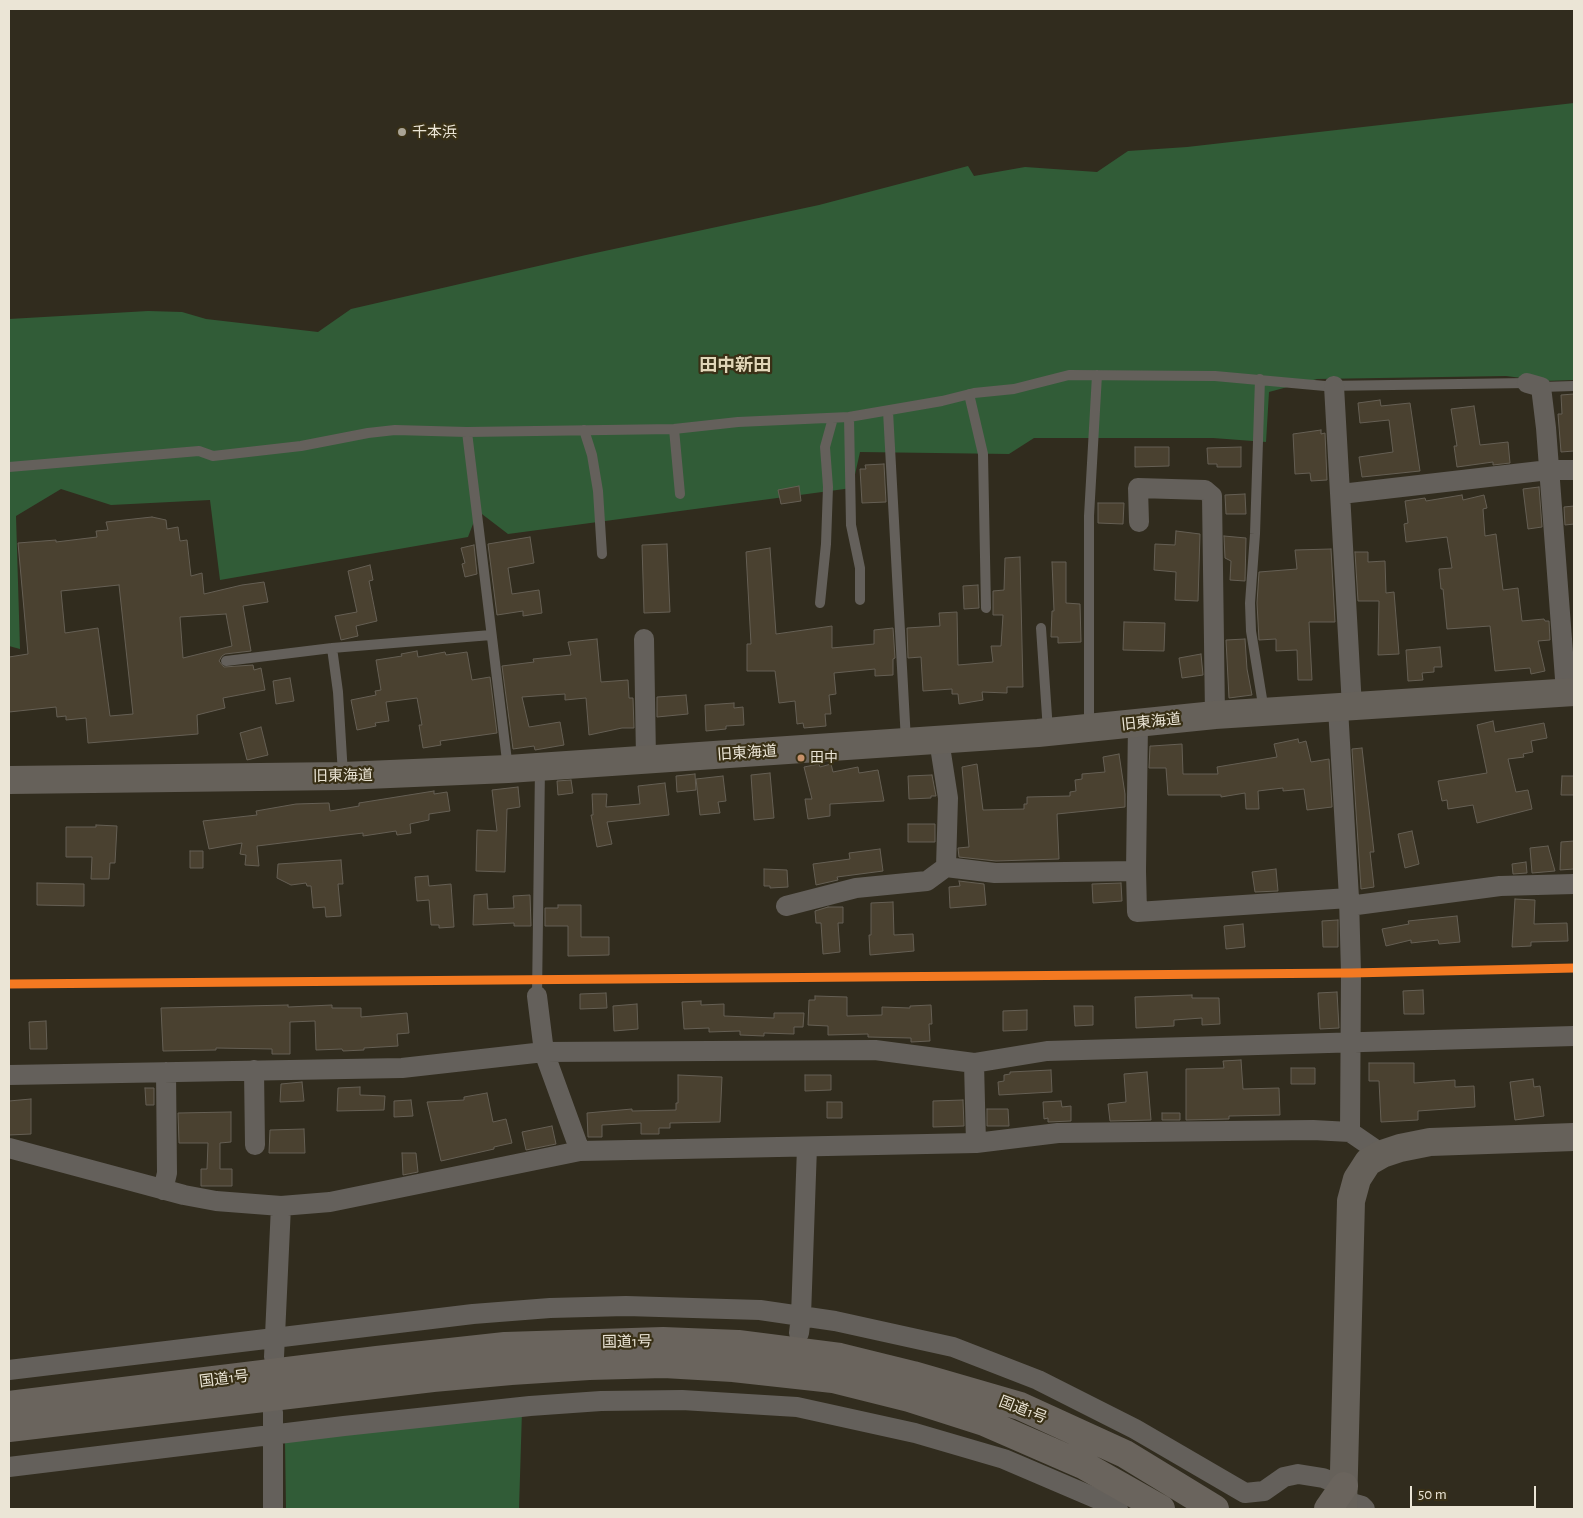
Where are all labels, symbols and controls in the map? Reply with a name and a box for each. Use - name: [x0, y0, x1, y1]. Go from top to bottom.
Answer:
- place label: 千本浜: [412, 123, 457, 141]
- marker: 千本浜: [396, 126, 408, 138]
- district label: 田中新田: [699, 355, 771, 377]
- street label: 旧東海道: [1120, 710, 1182, 734]
- street label: 旧東海道: [716, 742, 778, 764]
- place label: 田中: [810, 750, 838, 766]
- marker: 田中: [796, 753, 806, 763]
- street label: 旧東海道: [313, 766, 373, 786]
- street label: 国道1号: [602, 1333, 652, 1351]
- street label: 国道1号: [198, 1367, 250, 1391]
- street label: 国道1号: [996, 1393, 1050, 1427]
- scale bar: [1413, 1476, 1539, 1508]
- text: 50 m: [1418, 1487, 1447, 1502]

